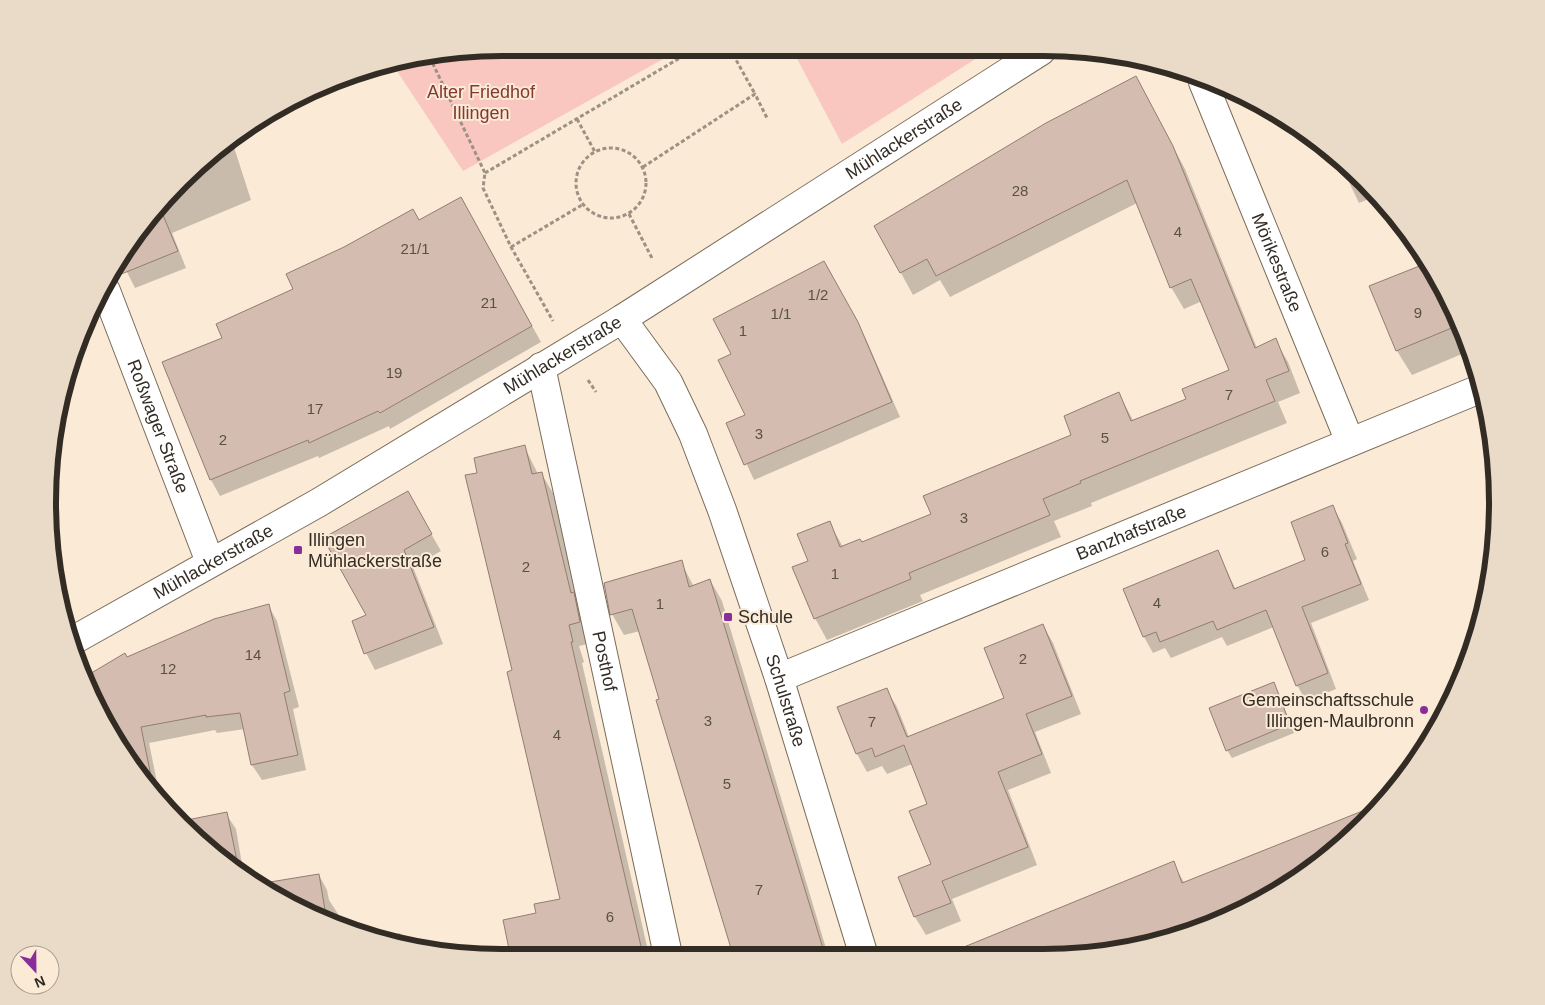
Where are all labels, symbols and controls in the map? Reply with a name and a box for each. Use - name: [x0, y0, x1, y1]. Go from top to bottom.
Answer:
- park label: Alter Friedhof Illingen: [427, 82, 536, 123]
- street label: Mühlackerstraße: [842, 94, 966, 183]
- house number: 28: [1012, 182, 1028, 199]
- street label: Mörikestraße: [1248, 210, 1306, 315]
- house number: 4: [1174, 223, 1182, 240]
- house number: 21/1: [400, 240, 430, 257]
- house number: 1/2: [808, 286, 828, 303]
- house number: 21: [481, 294, 497, 311]
- house number: 9: [1414, 304, 1422, 321]
- house number: 1/1: [771, 305, 791, 322]
- street label: Mühlackerstraße: [500, 312, 625, 398]
- house number: 1: [739, 322, 747, 339]
- street label: Roßwager Straße: [123, 356, 193, 496]
- house number: 19: [386, 364, 402, 381]
- house number: 7: [1225, 386, 1233, 403]
- house number: 17: [307, 400, 323, 417]
- house number: 3: [755, 425, 763, 442]
- house number: 5: [1101, 429, 1109, 446]
- house number: 2: [219, 431, 227, 448]
- street label: Banzhafstraße: [1073, 501, 1189, 564]
- house number: 3: [960, 509, 968, 526]
- street label: Mühlackerstraße: [150, 520, 277, 603]
- place label: Illingen Mühlackerstraße: [308, 530, 442, 571]
- house number: 6: [1321, 543, 1329, 560]
- marker: Illingen Mühlackerstraße: [292, 544, 304, 556]
- house number: 2: [522, 558, 530, 575]
- house number: 1: [831, 565, 839, 582]
- house number: 4: [1153, 594, 1161, 611]
- house number: 1: [656, 595, 664, 612]
- place label: Schule: [738, 607, 793, 627]
- marker: Schule: [722, 611, 734, 623]
- street label: Posthof: [588, 629, 621, 694]
- house number: 14: [245, 646, 261, 663]
- house number: 2: [1019, 650, 1027, 667]
- street label: Schulstraße: [762, 652, 809, 749]
- house number: 12: [160, 660, 176, 677]
- place label: Gemeinschaftsschule Illingen-Maulbronn: [1242, 690, 1414, 731]
- marker: Gemeinschaftsschule Illingen-Maulbronn: [1418, 704, 1430, 716]
- house number: 3: [704, 712, 712, 729]
- house number: 7: [868, 713, 876, 730]
- house number: 4: [553, 726, 561, 743]
- house number: 5: [723, 775, 731, 792]
- house number: 7: [755, 881, 763, 898]
- house number: 6: [606, 908, 614, 925]
- north arrow: [10, 945, 60, 995]
- text: N: [32, 973, 48, 991]

